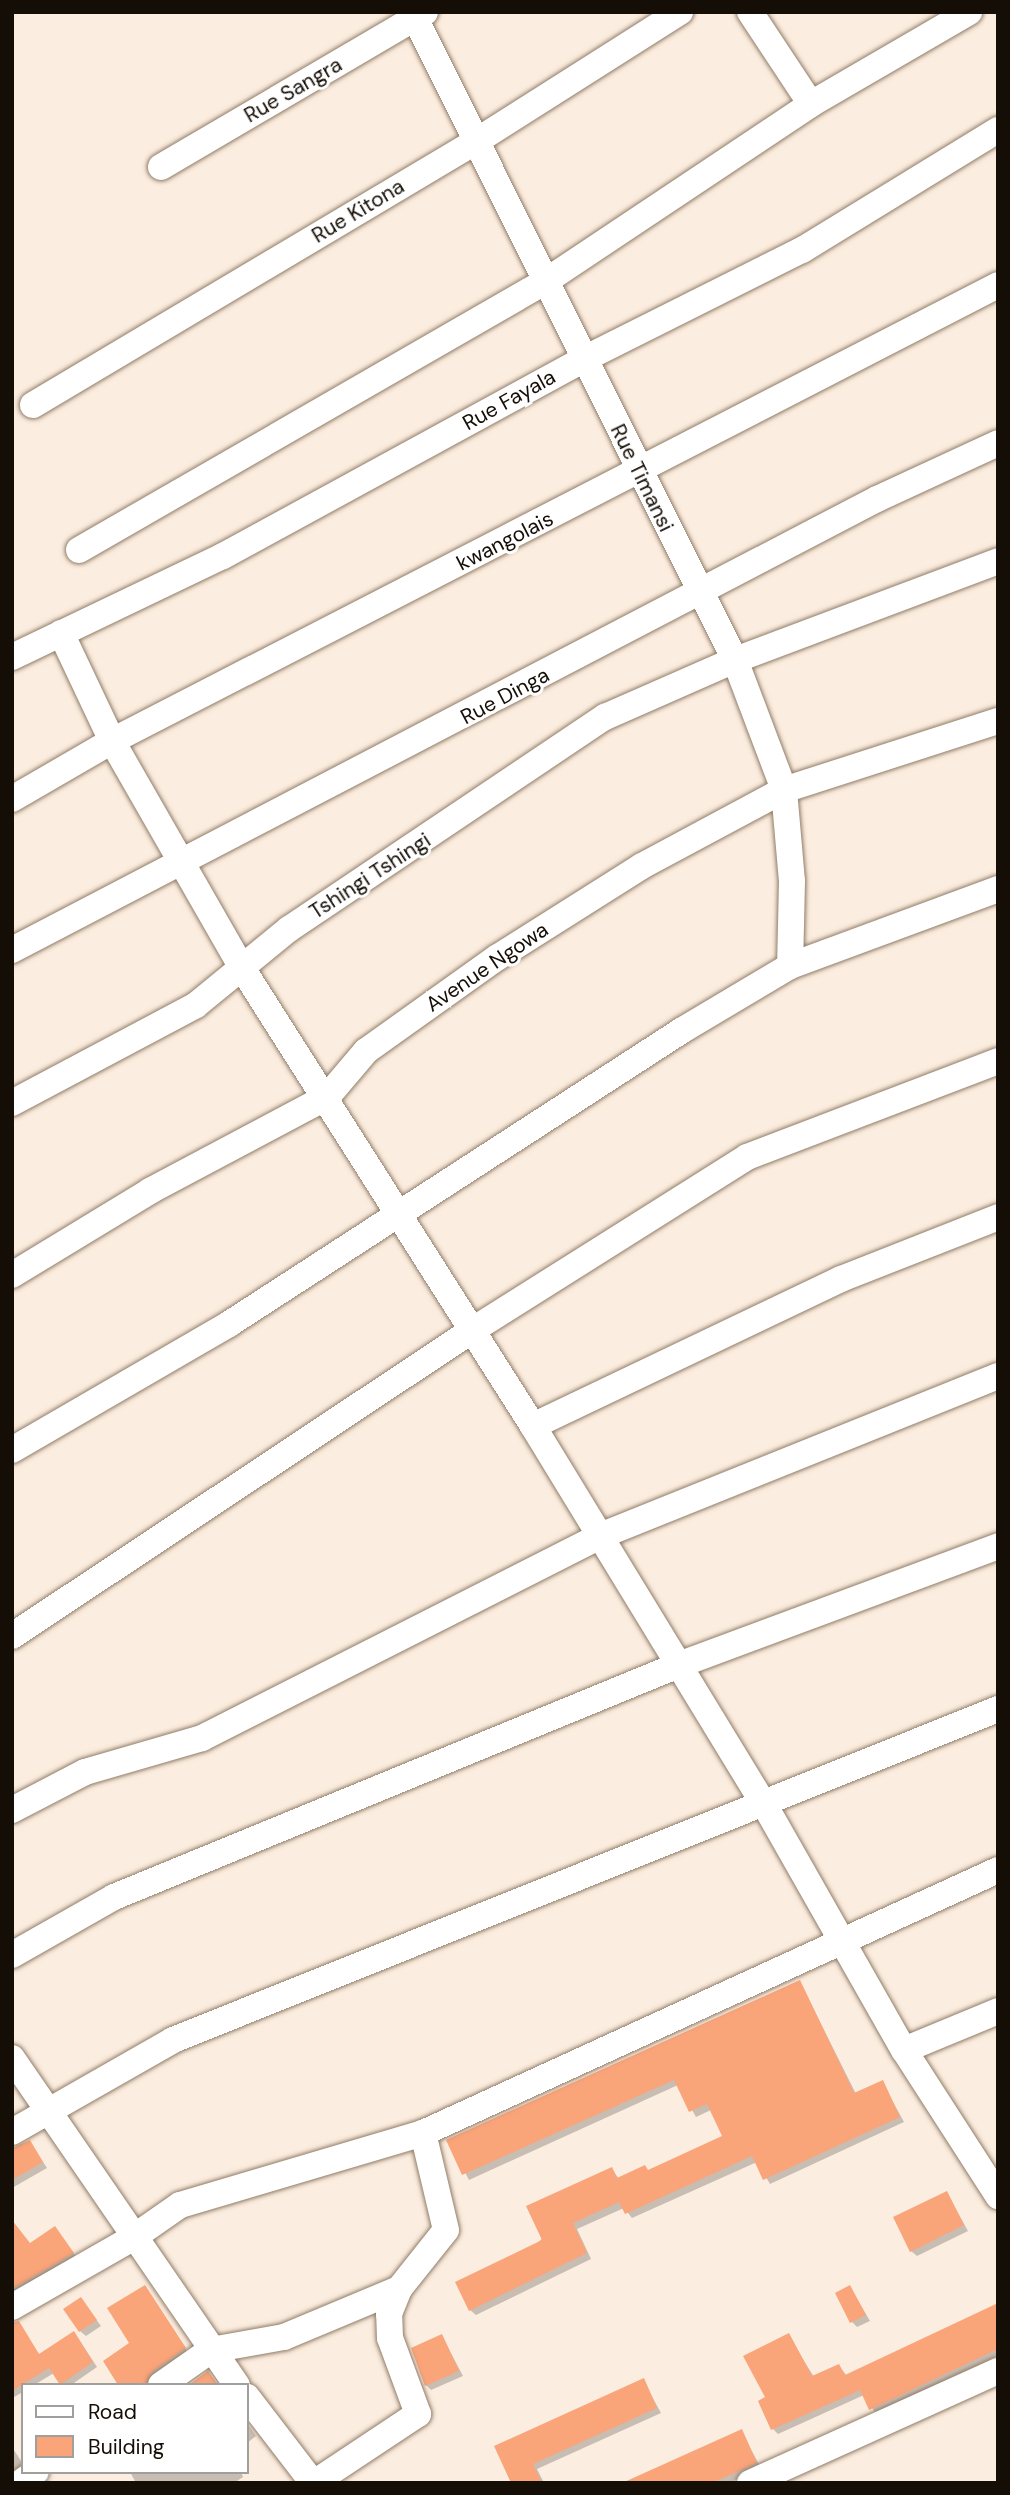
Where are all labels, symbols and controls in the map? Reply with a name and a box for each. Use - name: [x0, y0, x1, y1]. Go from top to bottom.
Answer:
- street label: Rue Sangra: [240, 52, 346, 128]
- street label: Rue Kitona: [307, 174, 409, 248]
- street label: Rue Fayala: [458, 364, 560, 436]
- street label: Rue Timansi: [605, 420, 679, 536]
- street label: kwangolais: [452, 506, 558, 576]
- street label: Rue Dinga: [456, 662, 554, 730]
- street label: Tshingi Tshingi: [305, 828, 435, 924]
- street label: Avenue Ngowa: [421, 917, 553, 1017]
- legend: [21, 2383, 248, 2474]
- text: Road: [88, 2398, 137, 2426]
- text: Building: [88, 2433, 164, 2461]

